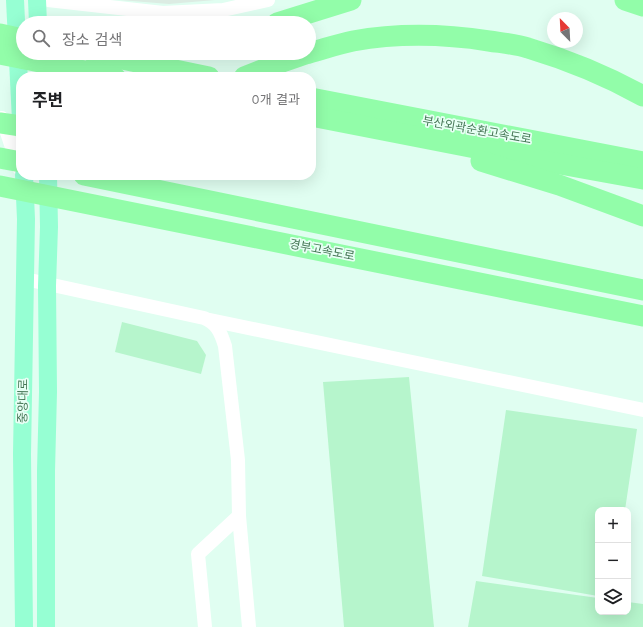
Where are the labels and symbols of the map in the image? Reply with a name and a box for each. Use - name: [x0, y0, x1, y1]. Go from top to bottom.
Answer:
- north arrow: [547, 12, 583, 48]
- street label: 부산외곽순환고속도로: [421, 114, 533, 146]
- street label: 경부고속도로: [288, 237, 356, 263]
- street label: 중앙대로: [16, 379, 30, 423]

